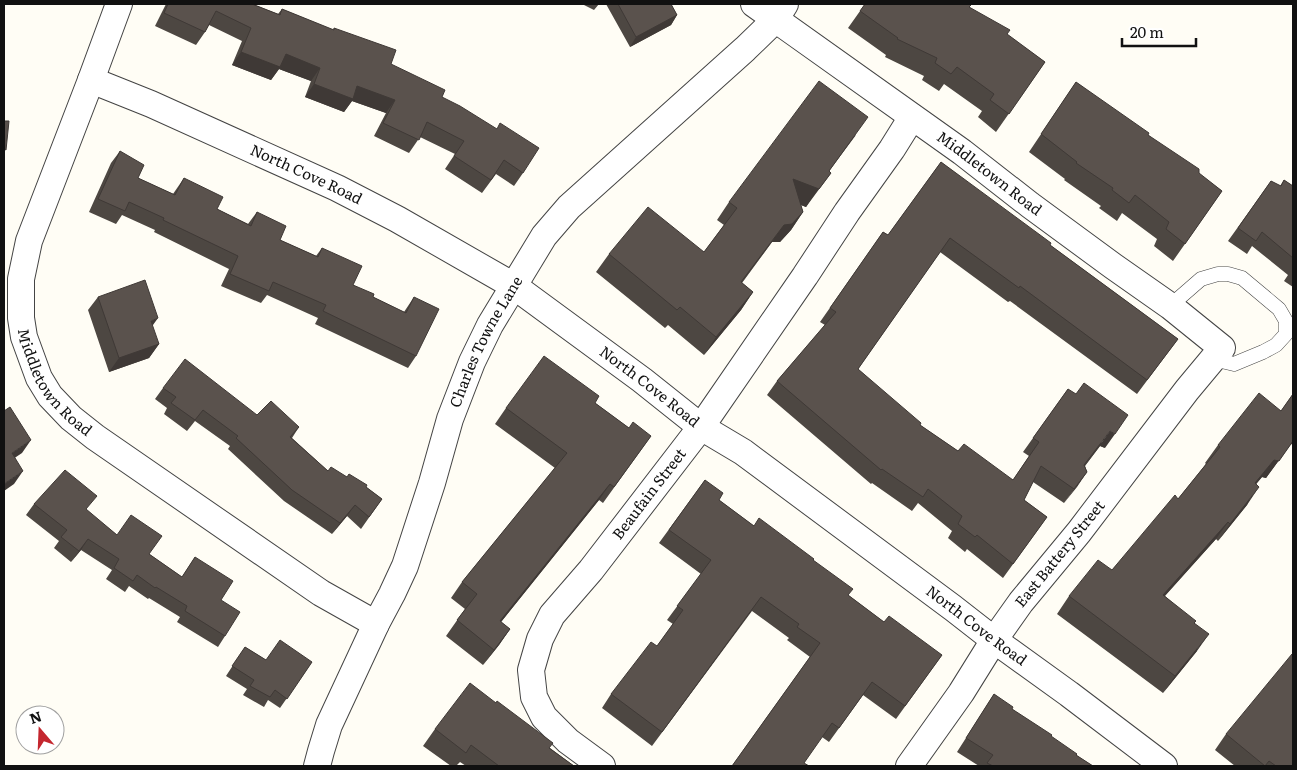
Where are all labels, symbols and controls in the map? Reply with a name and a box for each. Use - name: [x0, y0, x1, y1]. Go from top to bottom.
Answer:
- scale bar: [1122, 15, 1196, 47]
- text: 20 m: [1130, 20, 1164, 43]
- street label: Middletown Road: [933, 125, 1048, 220]
- street label: North Cove Road: [247, 137, 367, 209]
- street label: Charles Towne Lane: [443, 271, 527, 411]
- street label: Middletown Road: [13, 327, 98, 441]
- street label: North Cove Road: [595, 340, 705, 432]
- street label: Beaufain Street: [606, 443, 691, 544]
- street label: East Battery Street: [1008, 495, 1109, 612]
- street label: North Cove Road: [922, 579, 1032, 670]
- north arrow: [15, 705, 65, 755]
- text: N: [27, 705, 44, 728]

